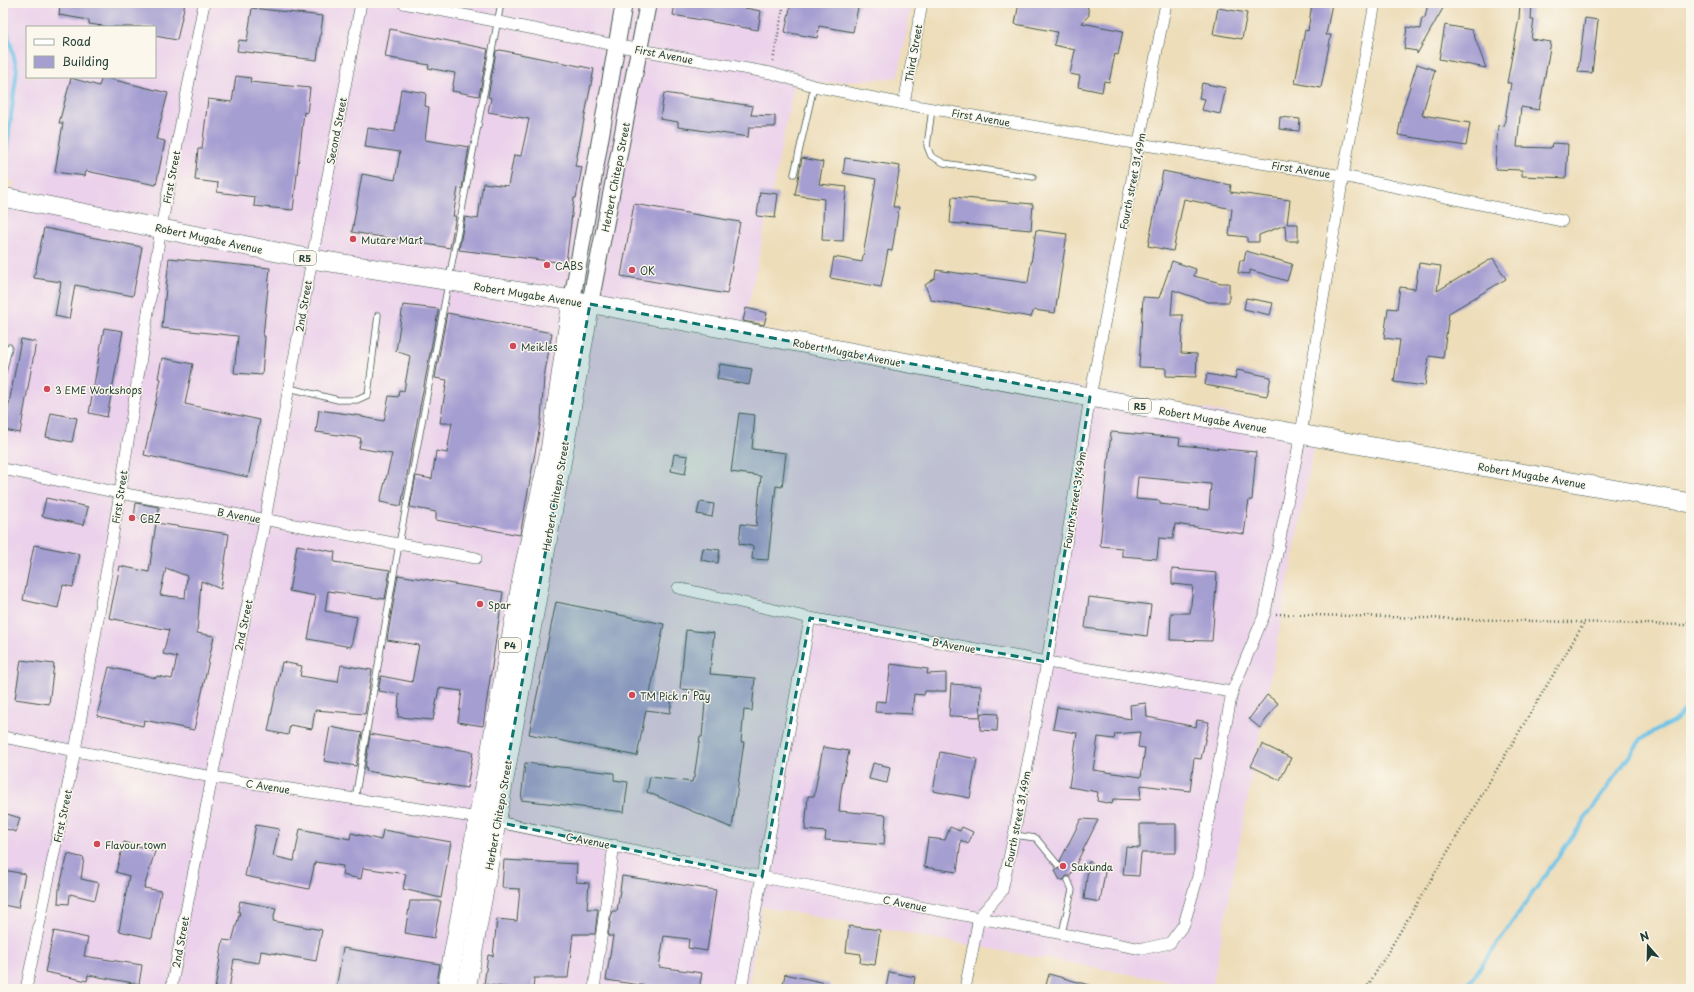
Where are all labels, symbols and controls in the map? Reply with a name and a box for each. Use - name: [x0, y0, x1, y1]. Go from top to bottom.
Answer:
- street label: Third Street: [901, 23, 925, 83]
- legend: [26, 26, 156, 78]
- text: Road: [62, 32, 91, 50]
- street label: First Avenue: [633, 41, 695, 67]
- text: Building: [62, 52, 109, 70]
- street label: Second Street: [322, 96, 350, 166]
- street label: First Avenue: [951, 104, 1012, 130]
- street label: Herbert Chitepo Street: [597, 121, 633, 233]
- street label: Fourth street 31,49m: [1115, 131, 1149, 231]
- street label: First Street: [158, 149, 184, 205]
- street label: First Avenue: [1271, 157, 1332, 181]
- street label: Robert Mugabe Avenue: [154, 219, 265, 257]
- place label: Mutare Mart: [361, 232, 423, 247]
- marker: Mutare Mart: [348, 234, 358, 244]
- road number: R5: [294, 251, 316, 265]
- place label: CABS: [555, 258, 583, 273]
- marker: CABS: [542, 260, 552, 270]
- place label: OK: [640, 263, 655, 278]
- marker: OK: [627, 265, 637, 275]
- street label: Robert Mugabe Avenue: [473, 278, 584, 310]
- street label: 2nd Street: [291, 279, 315, 333]
- street label: Robert Mugabe Avenue: [792, 334, 903, 370]
- place label: Meikles: [521, 339, 558, 354]
- marker: Meikles: [508, 341, 518, 351]
- place label: 3 EME Workshops: [55, 382, 142, 397]
- marker: 3 EME Workshops: [42, 384, 52, 394]
- road number: R5: [1129, 399, 1151, 413]
- street label: Robert Mugabe Avenue: [1158, 402, 1269, 436]
- street label: Herbert Chitepo Street: [538, 440, 572, 552]
- street label: Fourth street 31,49m: [1059, 450, 1089, 550]
- street label: Robert Mugabe Avenue: [1477, 458, 1588, 492]
- street label: First Street: [107, 469, 131, 525]
- street label: B Avenue: [216, 504, 263, 526]
- place label: CBZ: [140, 511, 161, 526]
- marker: CBZ: [127, 513, 137, 523]
- place label: Spar: [488, 597, 511, 612]
- street label: 2nd Street: [230, 598, 256, 652]
- marker: Spar: [475, 599, 485, 609]
- street label: B Avenue: [931, 634, 978, 656]
- road number: P4: [499, 638, 521, 652]
- place label: TM Pick n' Pay: [640, 688, 711, 703]
- marker: TM Pick n' Pay: [627, 690, 637, 700]
- street label: Herbert Chitepo Street: [481, 759, 515, 871]
- street label: Fourth street 31,49m: [1000, 769, 1034, 869]
- street label: C Avenue: [245, 775, 292, 797]
- street label: First Street: [49, 788, 75, 844]
- street label: C Avenue: [565, 828, 612, 852]
- place label: Flavour town: [105, 837, 167, 852]
- marker: Flavour town: [92, 839, 102, 849]
- place label: Sakunda: [1071, 859, 1114, 874]
- marker: Sakunda: [1058, 861, 1068, 871]
- street label: C Avenue: [882, 891, 929, 915]
- street label: 2nd Street: [168, 915, 192, 969]
- north arrow: [1628, 926, 1668, 966]
- text: N: [1637, 927, 1652, 946]

